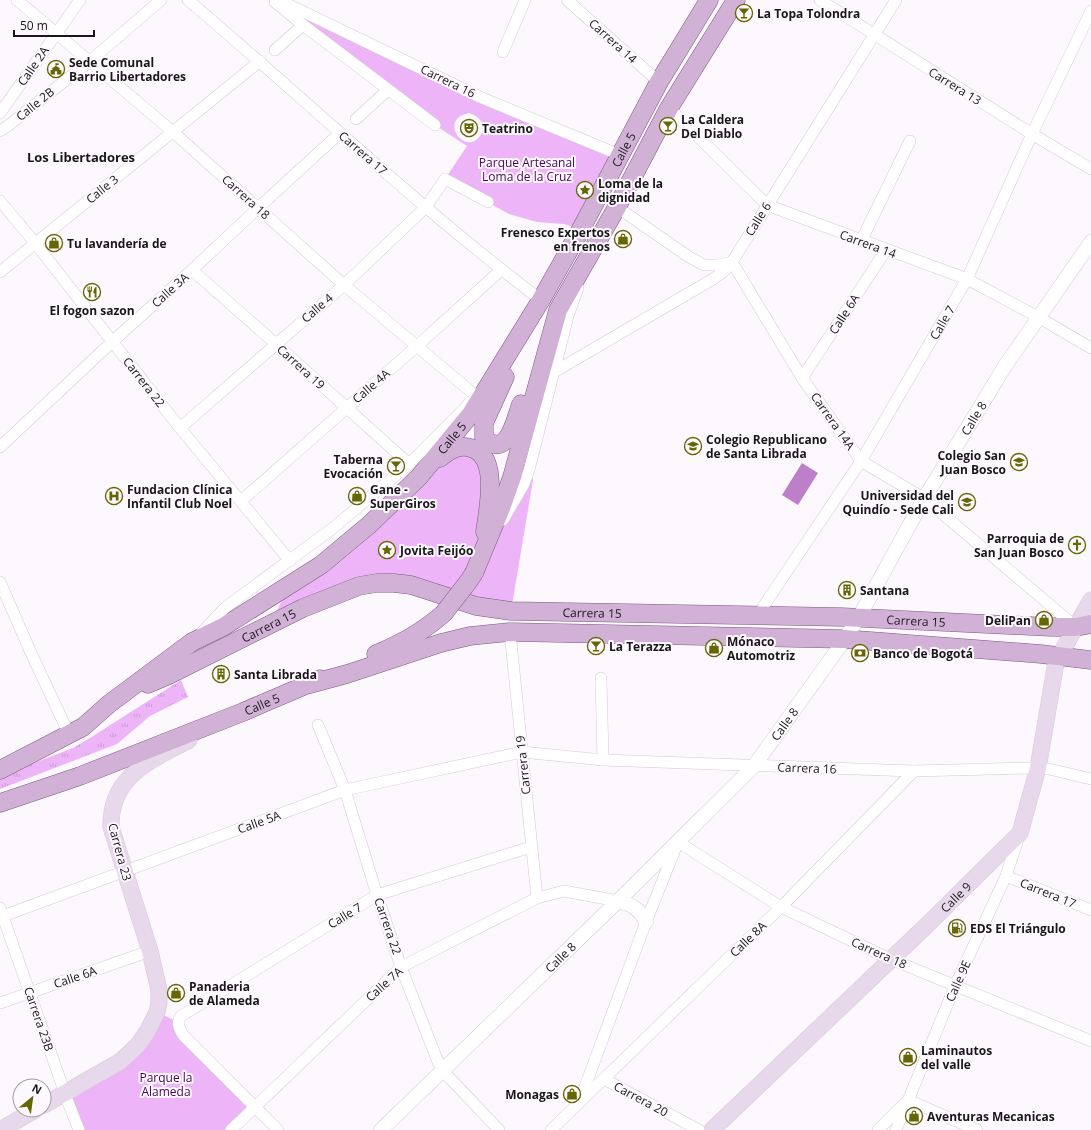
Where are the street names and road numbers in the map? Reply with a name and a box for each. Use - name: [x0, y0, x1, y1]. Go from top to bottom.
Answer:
- street label: Carrera 14: [585, 15, 641, 67]
- street label: Calle 2A: [13, 43, 53, 89]
- street label: Carrera 16: [418, 60, 478, 102]
- street label: Carrera 13: [925, 63, 985, 109]
- street label: Calle 2B: [12, 83, 58, 125]
- street label: Carrera 17: [335, 127, 391, 179]
- street label: Calle 5: [607, 129, 639, 170]
- street label: Calle 3: [82, 171, 122, 207]
- street label: Carrera 18: [218, 171, 274, 223]
- street label: Calle 6: [741, 199, 775, 239]
- street label: Carrera 14: [837, 226, 899, 262]
- street label: Calle 3A: [148, 268, 193, 311]
- street label: Calle 4: [297, 289, 337, 327]
- street label: Calle 6A: [825, 290, 863, 337]
- street label: Calle 7: [925, 302, 959, 342]
- street label: Carrera 19: [273, 341, 329, 393]
- street label: Carrera 22: [119, 353, 169, 411]
- street label: Calle 4A: [349, 365, 394, 407]
- street label: Carrera 14A: [807, 389, 859, 454]
- street label: Calle 8: [956, 398, 990, 438]
- street label: Calle 5: [433, 418, 470, 457]
- street label: Carrera 15: [562, 603, 622, 622]
- street label: Carrera 15: [238, 604, 299, 646]
- street label: Carrera 15: [886, 611, 946, 630]
- street label: Calle 5: [241, 689, 282, 719]
- street label: Calle 8: [766, 704, 802, 744]
- street label: Carrera 19: [511, 735, 535, 795]
- street label: Carrera 16: [777, 758, 837, 778]
- street label: Calle 5A: [235, 806, 283, 838]
- street label: Carrera 23: [104, 821, 136, 883]
- street label: Carrera 17: [1017, 874, 1079, 912]
- street label: Calle 9: [936, 878, 975, 916]
- street label: Carrera 22: [370, 895, 406, 957]
- street label: Calle 7: [324, 898, 365, 932]
- street label: Calle 8A: [726, 917, 770, 961]
- street label: Carrera 18: [849, 933, 910, 973]
- street label: Calle 8: [541, 938, 579, 976]
- street label: Calle 9E: [941, 958, 975, 1004]
- street label: Calle 6A: [51, 962, 99, 992]
- street label: Calle 7A: [362, 962, 407, 1005]
- street label: Carrera 23B: [20, 985, 58, 1054]
- street label: Carrera 20: [611, 1078, 671, 1120]

